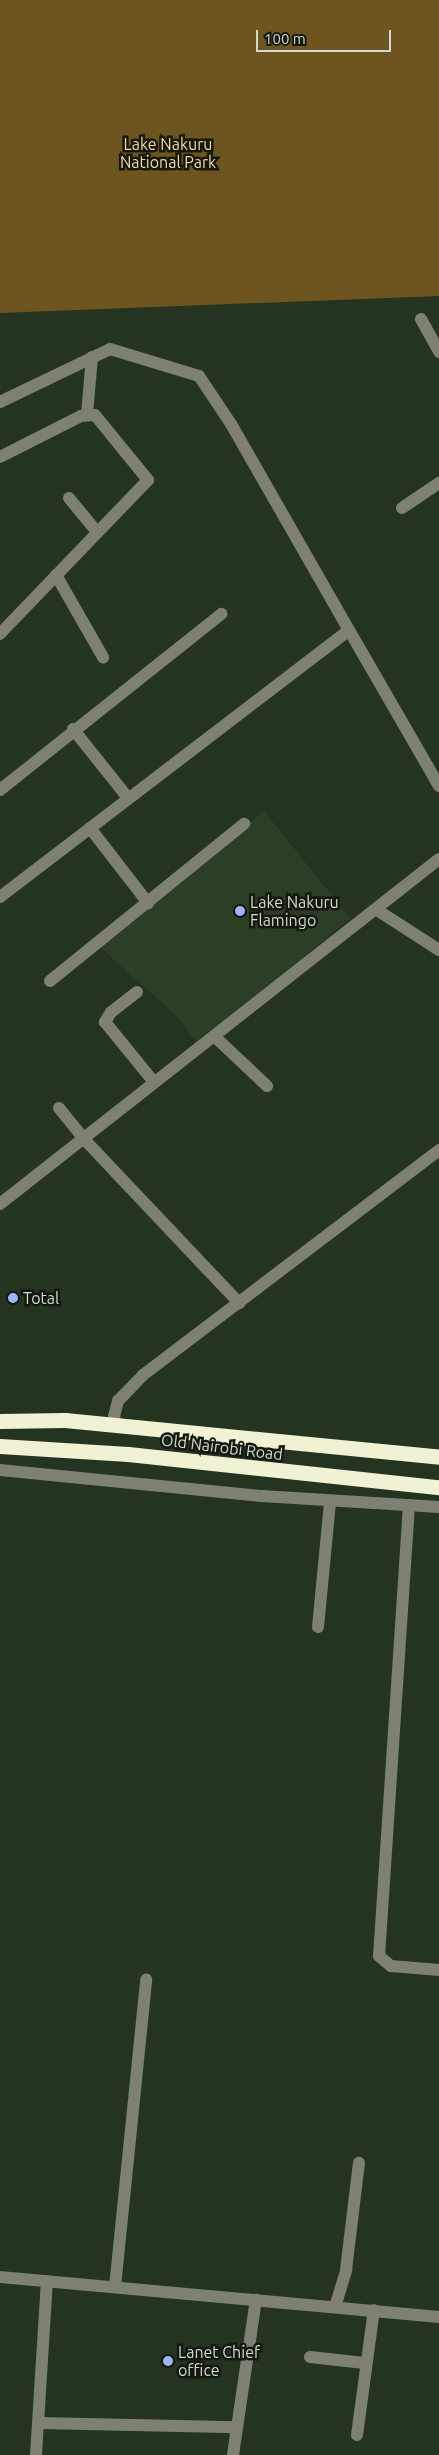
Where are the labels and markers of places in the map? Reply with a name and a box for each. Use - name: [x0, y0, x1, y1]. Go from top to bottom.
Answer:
- place label: Lake Nakuru Flamingo: [250, 892, 339, 930]
- marker: Lake Nakuru Flamingo: [234, 905, 246, 917]
- place label: Total: [23, 1288, 59, 1308]
- marker: Total: [7, 1292, 19, 1304]
- place label: Lanet Chief office: [178, 2342, 260, 2380]
- marker: Lanet Chief office: [162, 2355, 174, 2367]

